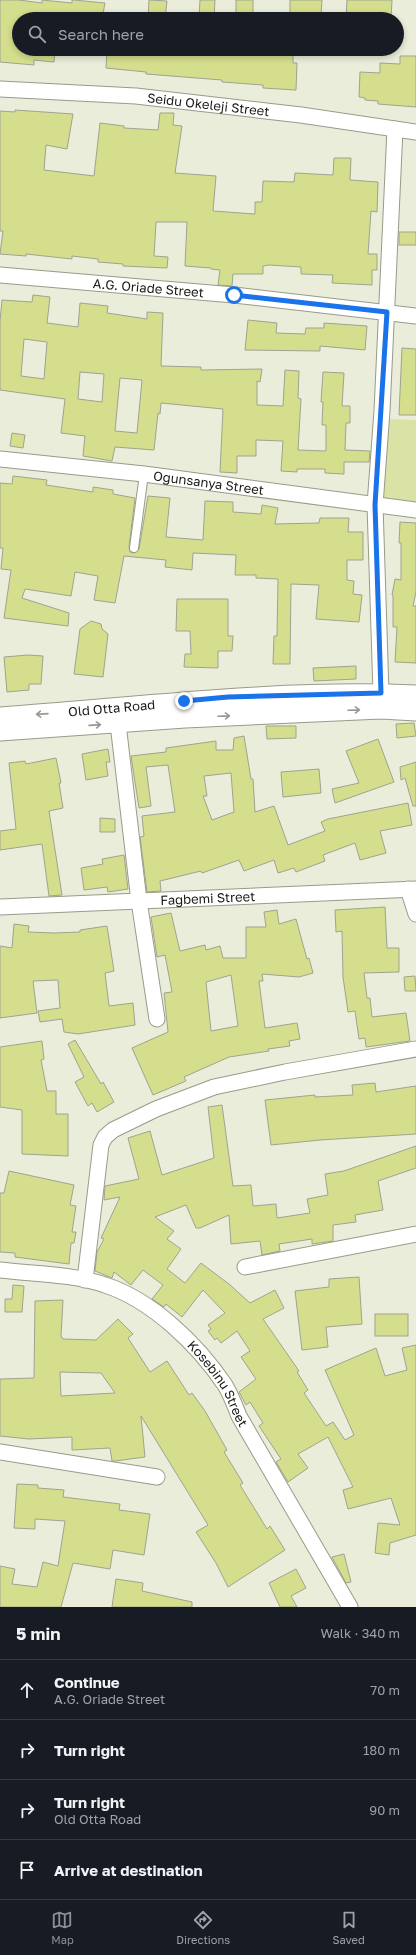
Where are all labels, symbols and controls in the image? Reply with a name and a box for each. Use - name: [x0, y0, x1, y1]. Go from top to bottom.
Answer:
- search box: [12, 12, 404, 56]
- icon: search: [26, 23, 48, 45]
- text: Search here: [58, 25, 144, 43]
- street label: Seidu Okeleji Street: [146, 89, 270, 119]
- street label: A.G. Oriade Street: [92, 275, 205, 300]
- route start: [225, 286, 243, 304]
- street label: Ogunsanya Street: [152, 467, 265, 498]
- route end: [175, 692, 193, 710]
- street label: Old Otta Road: [67, 696, 156, 720]
- one-way arrow: [347, 707, 360, 714]
- one-way arrow: [36, 710, 49, 717]
- one-way arrow: [217, 712, 230, 720]
- one-way arrow: [88, 722, 101, 729]
- street label: Fagbemi Street: [160, 888, 256, 908]
- street label: Kosebinu Street: [184, 1337, 251, 1429]
- text: 5 min: [16, 1623, 60, 1644]
- text: Walk · 340 m: [320, 1625, 400, 1641]
- text: Continue: [54, 1673, 120, 1691]
- icon: ahead: [16, 1679, 38, 1701]
- text: 70 m: [370, 1682, 400, 1698]
- text: A.G. Oriade Street: [54, 1691, 165, 1707]
- icon: right: [16, 1739, 38, 1761]
- text: Turn right: [54, 1741, 125, 1759]
- text: 180 m: [363, 1742, 400, 1758]
- text: Turn right: [54, 1793, 125, 1811]
- icon: right: [16, 1799, 38, 1821]
- text: 90 m: [369, 1802, 400, 1818]
- text: Old Otta Road: [54, 1811, 141, 1827]
- icon: arrive: [16, 1859, 38, 1881]
- text: Arrive at destination: [54, 1861, 203, 1879]
- tab: Map: [51, 1909, 74, 1946]
- tab: Directions: [176, 1909, 230, 1946]
- tab: Saved: [333, 1909, 365, 1946]

